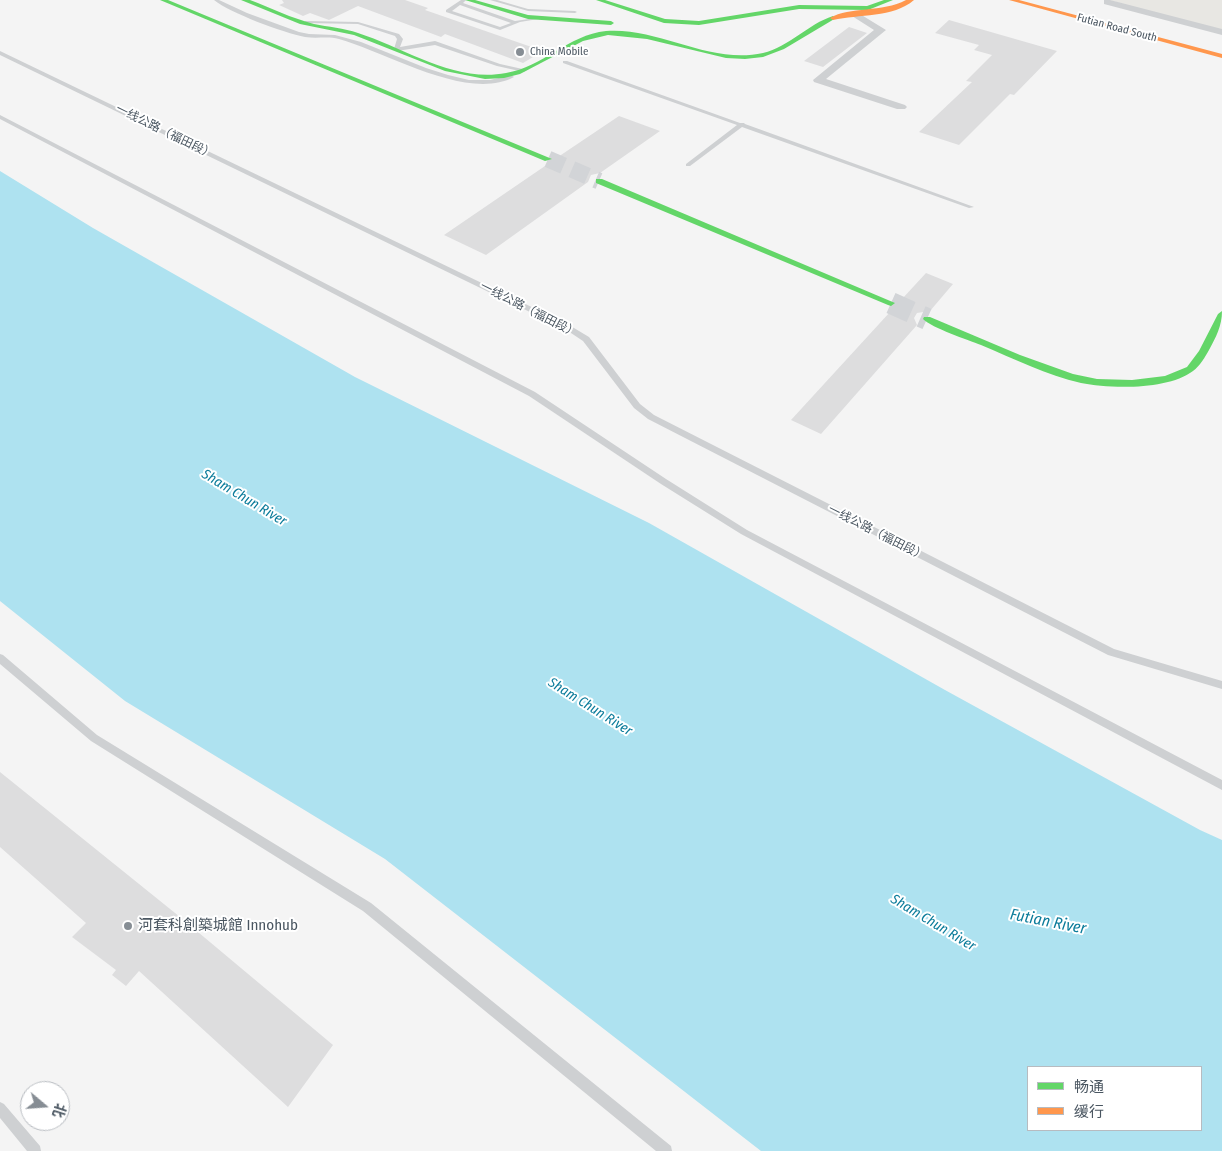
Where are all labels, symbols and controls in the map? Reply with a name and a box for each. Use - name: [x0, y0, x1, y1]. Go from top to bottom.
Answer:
- street label: Futian Road South: [1076, 11, 1158, 45]
- place label: China Mobile: [530, 45, 588, 59]
- marker: China Mobile: [514, 46, 526, 58]
- street label: 一线公路（福田段）: [113, 102, 217, 162]
- street label: 一线公路（福田段）: [478, 279, 580, 341]
- water label: Sham Chun River: [198, 466, 290, 530]
- street label: 一线公路（福田段）: [826, 502, 928, 564]
- water label: Sham Chun River: [545, 674, 635, 740]
- water label: Sham Chun River: [887, 891, 979, 955]
- water label: Futian River: [1008, 905, 1088, 939]
- place label: 河套科創築城館 Innohub: [138, 917, 298, 935]
- marker: 河套科創築城館 Innohub: [122, 920, 134, 932]
- legend: [1027, 1066, 1202, 1131]
- text: 畅通: [1074, 1078, 1104, 1096]
- north arrow: [20, 1081, 70, 1131]
- text: 北: [49, 1101, 69, 1120]
- text: 缓行: [1074, 1103, 1104, 1121]

